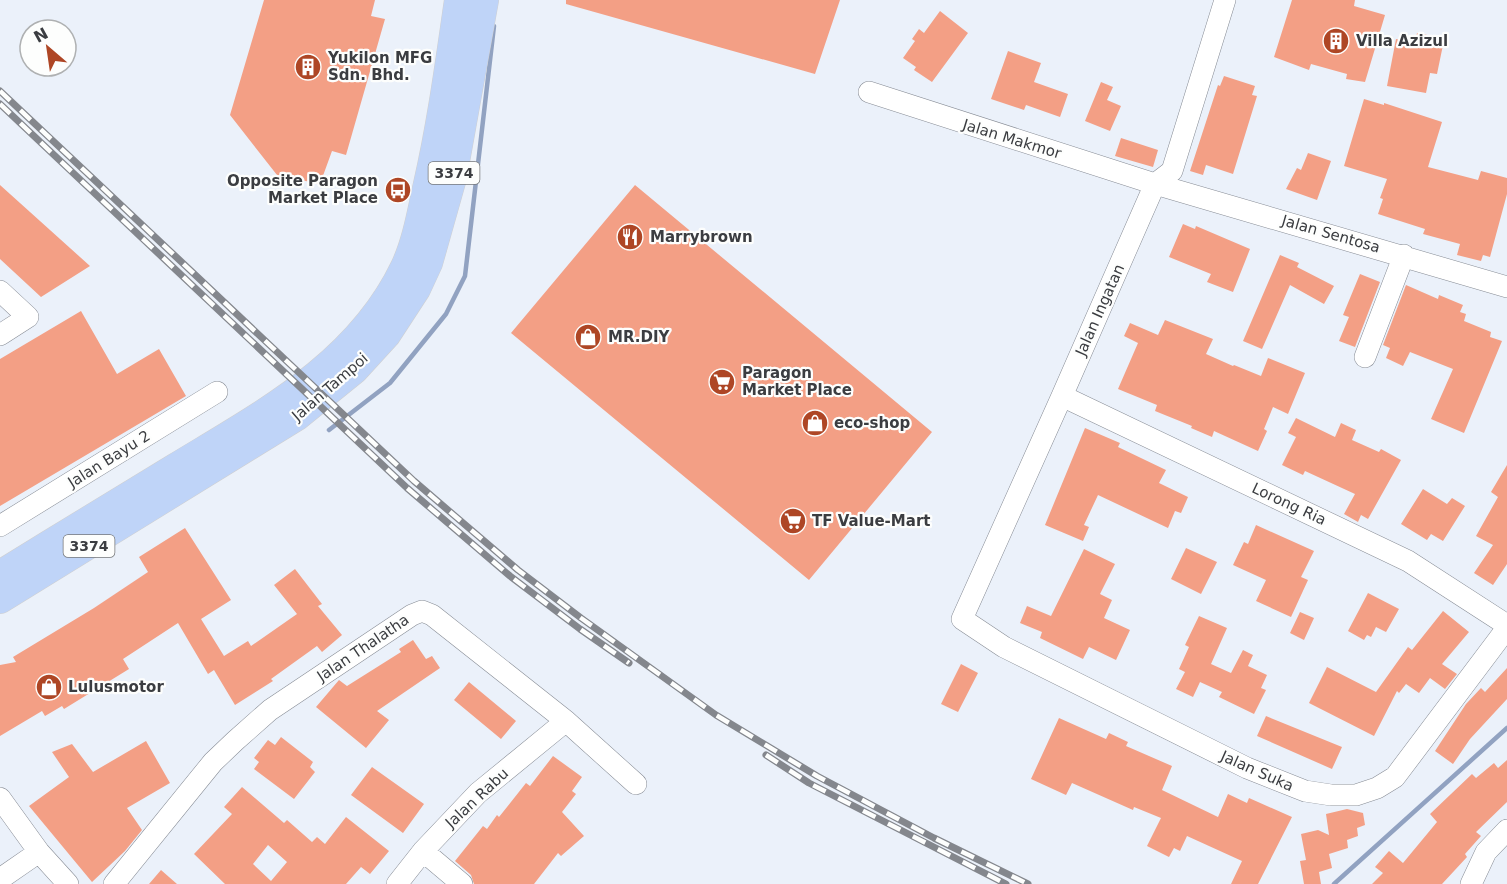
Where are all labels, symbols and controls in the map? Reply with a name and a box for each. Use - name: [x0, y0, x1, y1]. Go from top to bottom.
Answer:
- north arrow: [18, 18, 78, 78]
- text: N: [31, 24, 51, 47]
- building icon: Villa Azizul: [1321, 26, 1351, 56]
- place label: Villa Azizul: [1356, 32, 1448, 50]
- place label: Yukilon MFG Sdn. Bhd.: [327, 49, 432, 84]
- building icon: Yukilon MFG Sdn. Bhd.: [293, 52, 323, 82]
- street label: Jalan Makmor: [960, 115, 1064, 163]
- road number: 3374: [428, 162, 480, 184]
- place label: Opposite Paragon Market Place: [227, 172, 378, 207]
- bus stop icon: Opposite Paragon Market Place: [383, 175, 413, 205]
- street label: Jalan Sentosa: [1279, 211, 1382, 257]
- restaurant icon: Marrybrown: [615, 222, 645, 252]
- place label: Marrybrown: [650, 228, 753, 246]
- street label: Jalan Ingatan: [1071, 261, 1128, 360]
- shop icon: MR.DIY: [573, 322, 603, 352]
- place label: MR.DIY: [608, 328, 670, 346]
- street label: Jalan Tampoi: [288, 349, 372, 425]
- place label: Paragon Market Place: [742, 364, 852, 399]
- supermarket icon: Paragon Market Place: [707, 367, 737, 397]
- shop icon: eco-shop: [800, 408, 830, 438]
- place label: eco-shop: [834, 414, 911, 432]
- street label: Jalan Bayu 2: [64, 427, 153, 492]
- street label: Lorong Ria: [1249, 479, 1329, 529]
- supermarket icon: TF Value-Mart: [778, 506, 808, 536]
- place label: TF Value-Mart: [812, 512, 930, 530]
- road number: 3374: [64, 535, 115, 557]
- street label: Jalan Thalatha: [313, 611, 412, 686]
- shop icon: Lulusmotor: [34, 672, 64, 702]
- place label: Lulusmotor: [68, 678, 164, 696]
- street label: Jalan Suka: [1217, 747, 1296, 795]
- street label: Jalan Rabu: [441, 764, 512, 832]

